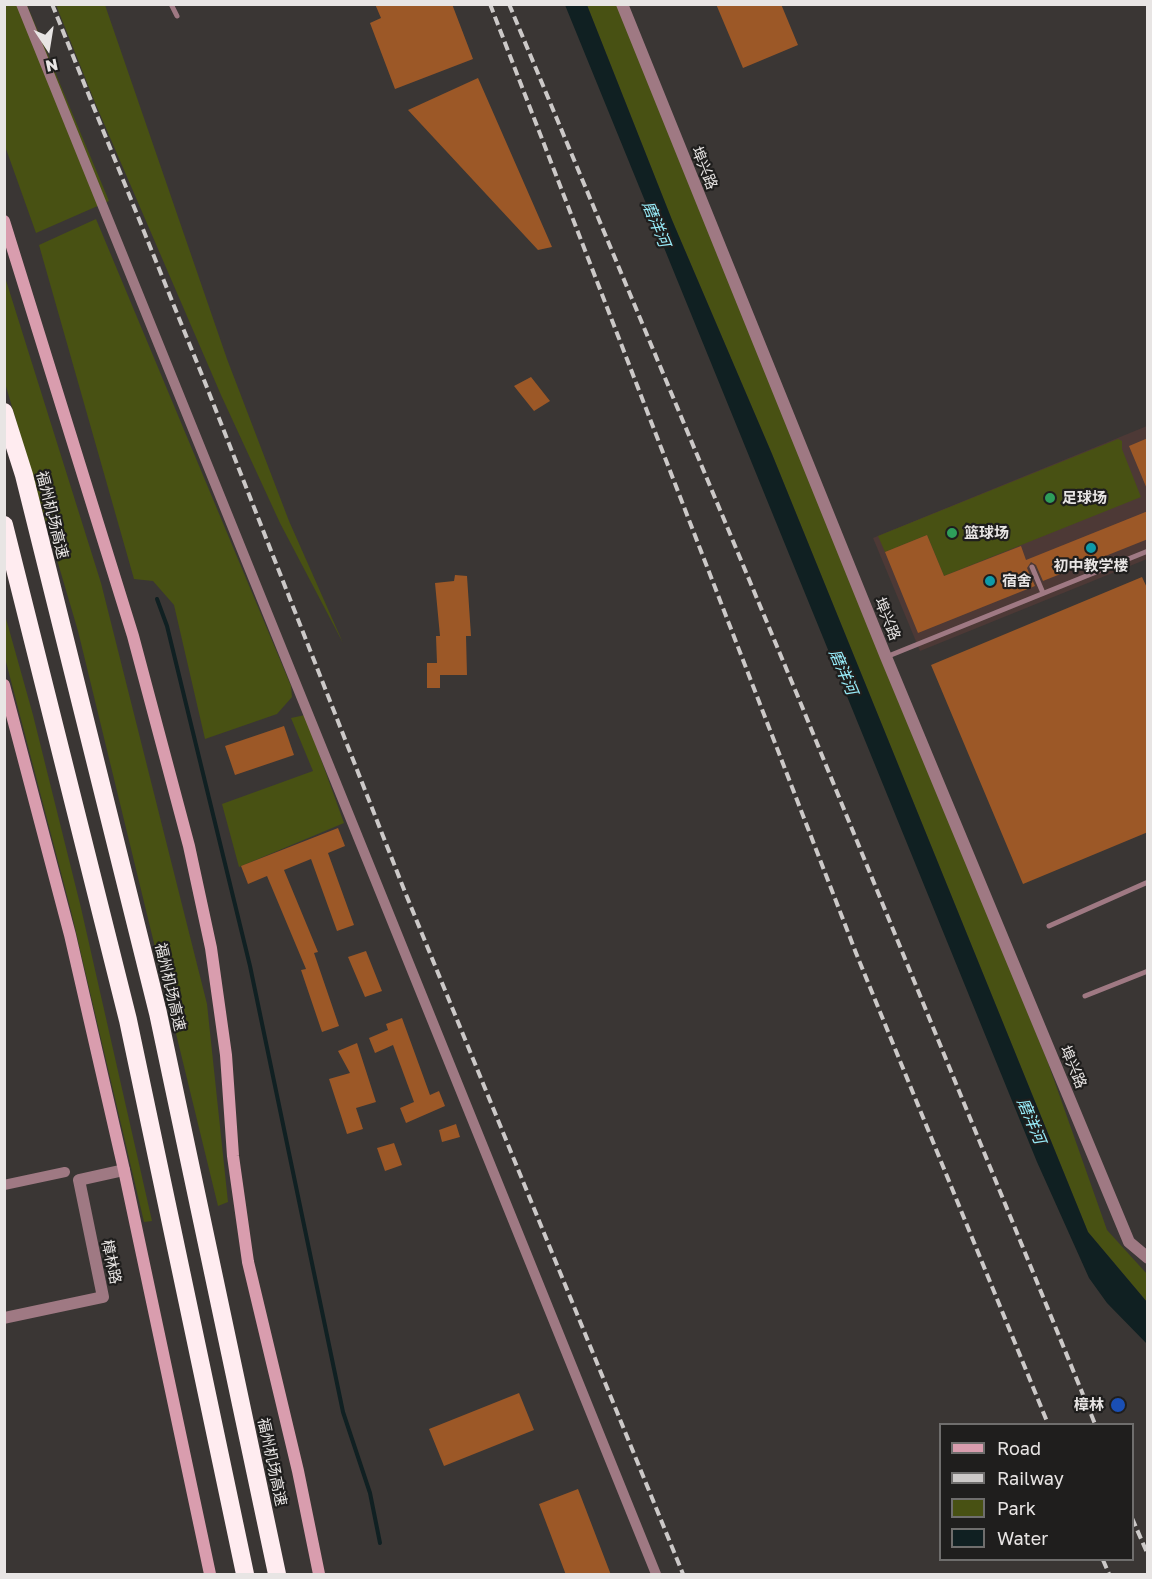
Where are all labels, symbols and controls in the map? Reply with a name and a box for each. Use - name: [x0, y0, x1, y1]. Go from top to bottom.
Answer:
- north arrow: [18, 18, 78, 78]
- text: N: [44, 55, 60, 77]
- street label: 埠兴路: [687, 144, 721, 192]
- water label: 磨洋河: [638, 198, 674, 250]
- street label: 福州机场高速: [32, 469, 72, 561]
- place label: 足球场: [1062, 489, 1107, 507]
- marker: 足球场: [1043, 491, 1057, 505]
- place label: 篮球场: [964, 524, 1009, 542]
- marker: 篮球场: [945, 526, 959, 540]
- marker: 初中教学楼: [1084, 541, 1098, 555]
- place label: 初中教学楼: [1054, 557, 1128, 575]
- place label: 宿舍: [1002, 572, 1032, 590]
- marker: 宿舍: [983, 574, 997, 588]
- street label: 埠兴路: [870, 595, 904, 643]
- water label: 磨洋河: [825, 646, 861, 698]
- street label: 福州机场高速: [151, 941, 189, 1033]
- street label: 埠兴路: [1056, 1043, 1090, 1091]
- water label: 磨洋河: [1013, 1095, 1049, 1147]
- street label: 樟林路: [98, 1238, 124, 1286]
- place label: 樟林: [1074, 1396, 1104, 1414]
- marker: 樟林: [1109, 1396, 1127, 1414]
- street label: 福州机场高速: [254, 1416, 290, 1508]
- legend: [939, 1423, 1134, 1561]
- text: Road: [997, 1437, 1041, 1459]
- text: Railway: [997, 1467, 1064, 1489]
- text: Park: [997, 1497, 1036, 1519]
- text: Water: [997, 1527, 1048, 1549]

